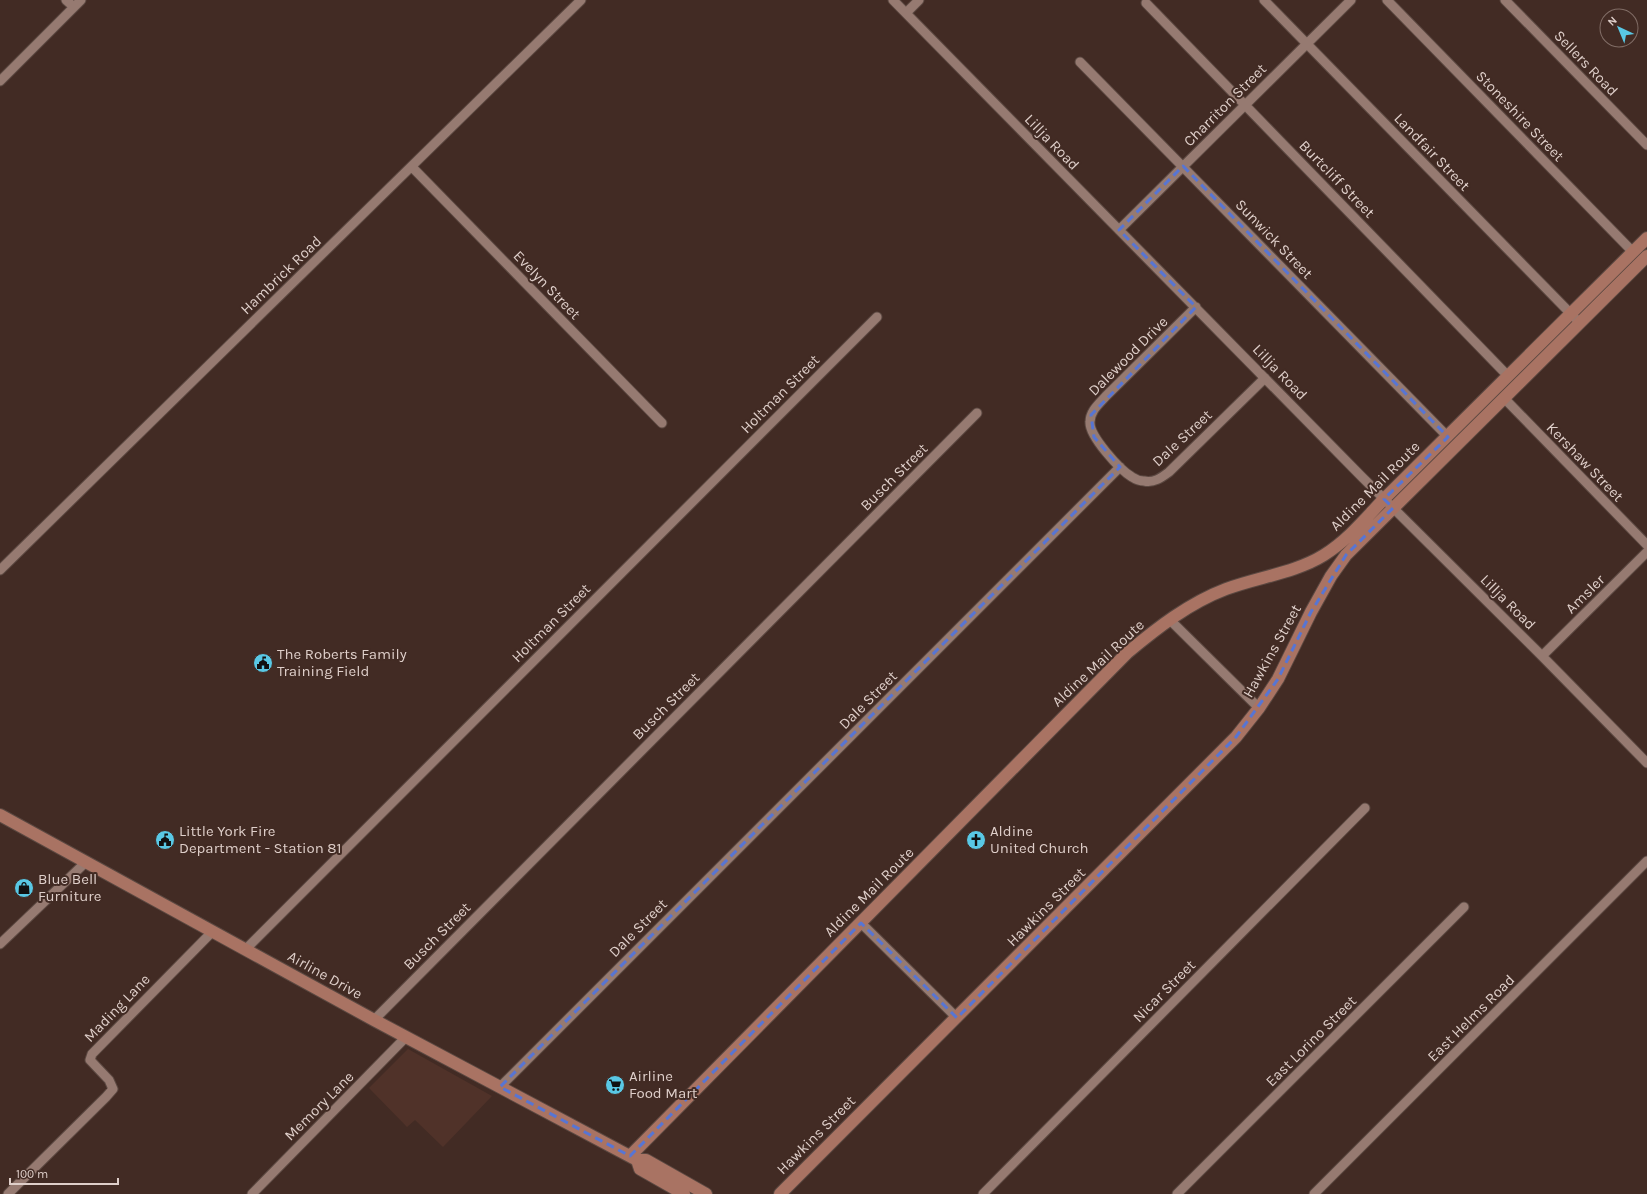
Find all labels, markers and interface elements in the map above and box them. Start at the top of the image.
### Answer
north arrow [1599,8,1639,48]
text: N [1605,14,1620,29]
street label: Sellers Road [1550,26,1622,100]
street label: Charriton Street [1180,60,1270,150]
street label: Stoneshire Street [1472,67,1568,165]
street label: Landfair Street [1390,109,1474,195]
street label: Lillja Road [1021,110,1083,174]
street label: Burtcliff Street [1295,136,1379,222]
street label: Sunwick Street [1232,196,1317,283]
street label: Hambrick Road [237,232,325,318]
street label: Evelyn Street [510,247,585,323]
street label: Dalewood Drive [1085,313,1171,399]
street label: Lillja Road [1249,340,1311,404]
street label: Holtman Street [737,351,823,437]
street label: Dale Street [1149,406,1216,470]
street label: Kershaw Street [1543,419,1628,506]
street label: Aldine Mail Route [1326,437,1424,535]
street label: Busch Street [857,439,932,514]
street label: Amsler [1562,570,1609,617]
street label: Lillja Road [1477,571,1539,633]
street label: Holtman Street [508,580,594,666]
street label: Hawkins Street [1239,601,1305,701]
street label: Aldine Mail Route [1048,616,1148,710]
place label: The Roberts Family Training Field [277,645,407,680]
public building icon: The Roberts Family Training Field [252,652,274,674]
street label: Dale Street [835,667,901,733]
street label: Busch Street [629,668,704,743]
place label: Little York Fire Department - Station 81 [179,822,342,857]
place label: Aldine United Church [990,822,1089,857]
public building icon: Little York Fire Department - Station 81 [154,829,176,851]
church icon: Aldine United Church [965,829,987,851]
street label: Aldine Mail Route [820,843,918,941]
street label: Hawkins Street [1003,864,1089,950]
place label: Blue Bell Furniture [38,870,101,905]
shop icon: Blue Bell Furniture [13,877,35,899]
street label: Dale Street [605,895,671,961]
street label: Busch Street [400,898,475,973]
street label: Airline Drive [285,947,365,1003]
street label: Nicar Street [1129,956,1199,1026]
street label: Mading Lane [80,970,154,1046]
street label: East Helms Road [1424,971,1518,1065]
street label: East Lorino Street [1262,992,1360,1090]
place label: Airline Food Mart [629,1067,698,1102]
street label: Memory Lane [281,1068,357,1144]
supermarket icon: Airline Food Mart [604,1074,626,1096]
street label: Hawkins Street [773,1092,859,1178]
scale bar [10,1160,118,1186]
text: 100 m [16,1167,48,1181]

